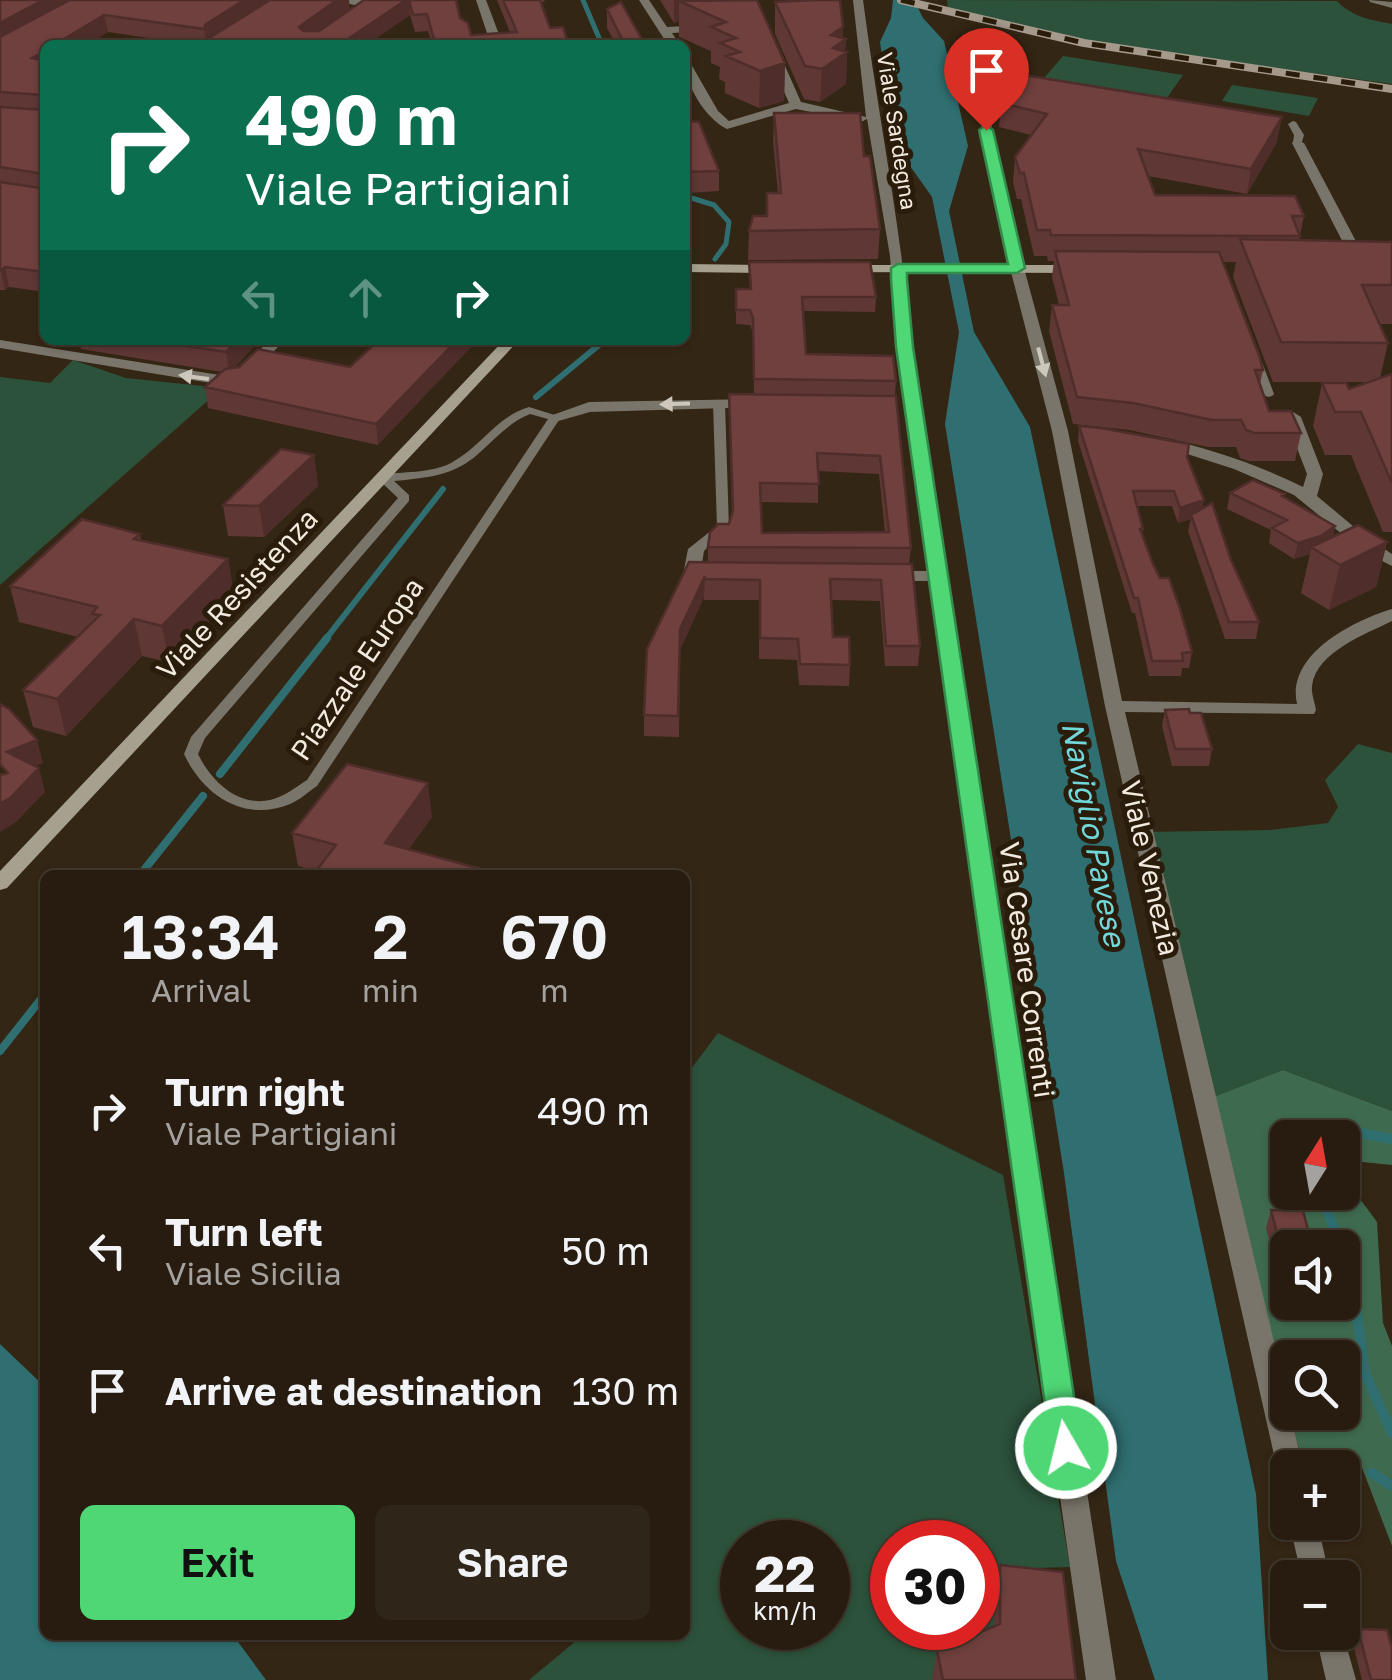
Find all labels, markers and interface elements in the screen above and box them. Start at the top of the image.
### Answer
pin [944,28,1029,131]
icon: arrive [959,43,1014,98]
street label: Viale Sardegna [872,50,923,211]
text: 490 m [245,76,457,160]
icon: right [80,80,210,210]
text: Viale Partigiani [245,161,572,215]
icon: left [233,270,288,325]
icon: ahead [338,270,393,325]
icon: right [443,270,498,325]
one-way arrow [1035,347,1051,378]
one-way arrow [177,368,209,384]
one-way arrow [659,397,691,413]
street label: Viale Resistenza [149,502,324,686]
street label: Piazzale Europa [283,571,430,766]
water label: Naviglio Pavese [1055,718,1134,952]
street label: Viale Venezia [1114,777,1187,959]
street label: Via Cesare Correnti [993,840,1062,1100]
text: 13:34 [122,900,281,972]
text: 2 [372,900,408,972]
text: 670 [500,900,608,972]
text: Arrival [151,971,251,1009]
text: min [362,971,419,1009]
text: m [540,971,568,1009]
text: Turn right [165,1069,345,1114]
icon: right [80,1083,135,1138]
text: 490 m [537,1088,650,1133]
text: Viale Partigiani [165,1114,397,1152]
north arrow [1270,1120,1360,1210]
map controls [1270,1120,1360,1650]
text: Turn left [165,1209,323,1254]
icon: left [80,1223,135,1278]
text: 50 m [561,1228,650,1273]
button: sound [1270,1230,1360,1320]
text: Viale Sicilia [165,1254,342,1292]
button: search [1270,1340,1360,1430]
icon: arrive [80,1363,135,1418]
text: Arrive at destination [165,1368,542,1413]
text: 130 m [572,1368,679,1413]
position arrow [1014,1396,1118,1500]
button: + [1270,1450,1360,1540]
button: Exit [80,1505,355,1620]
button: Share [375,1505,650,1620]
speed limit sign: 30 [870,1520,1000,1650]
text: 22 [754,1543,815,1603]
button: − [1270,1560,1360,1650]
text: km/h [753,1595,817,1626]

